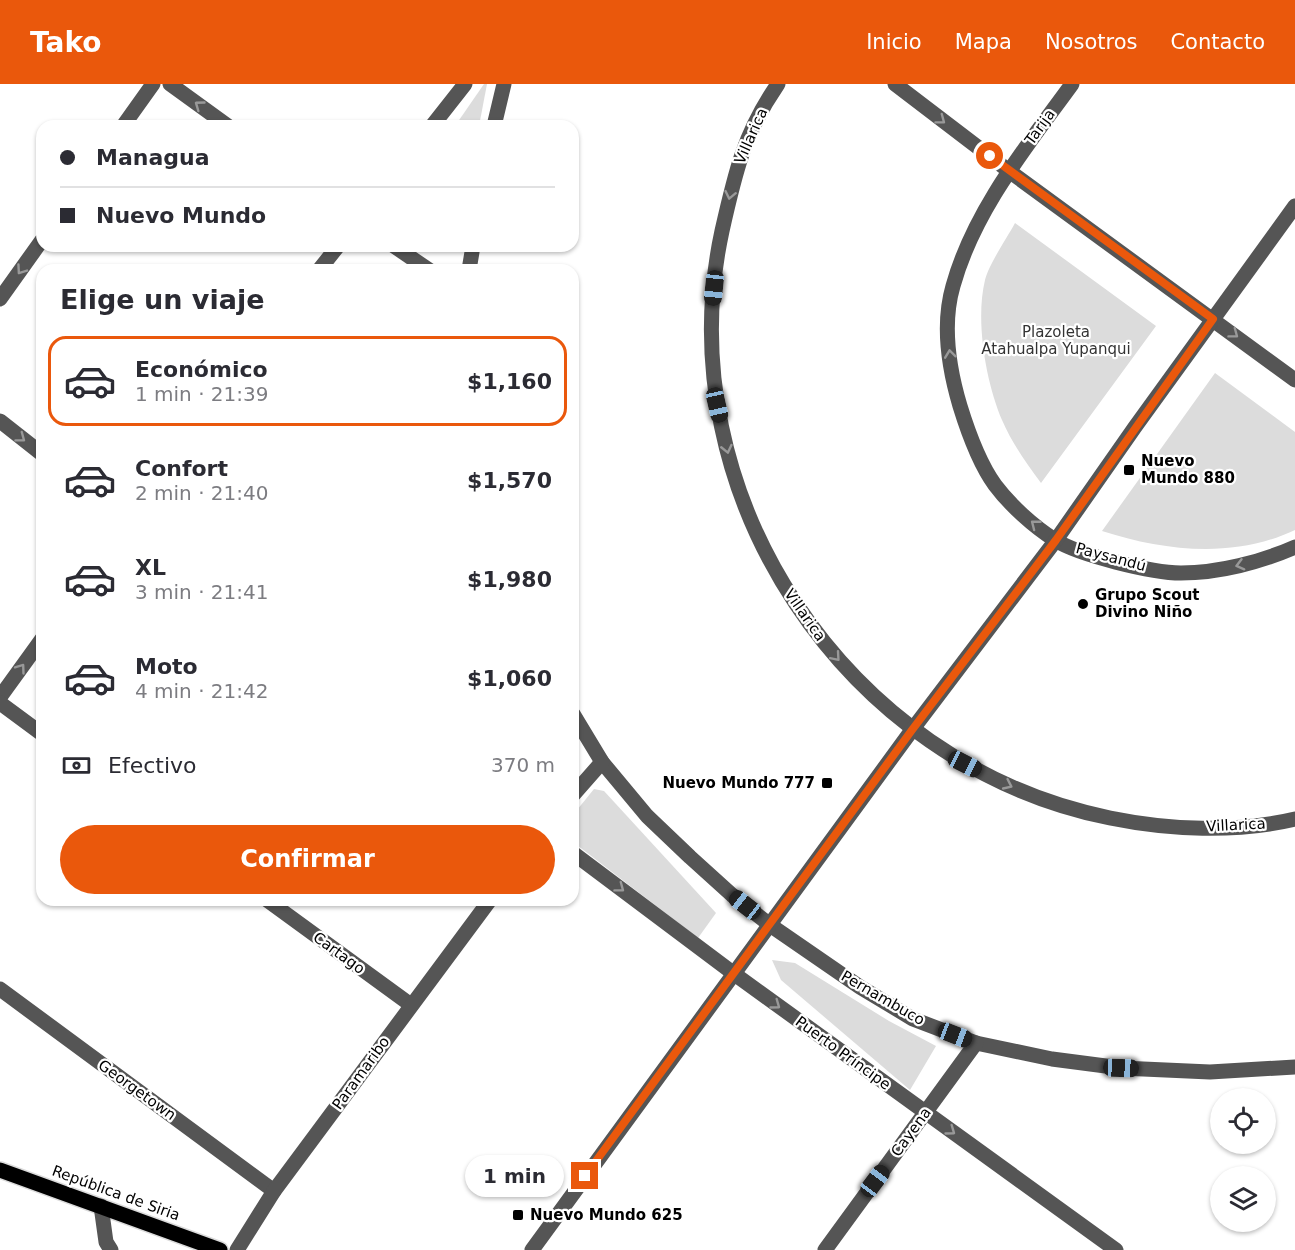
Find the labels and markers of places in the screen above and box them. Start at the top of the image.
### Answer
place label: Nuevo Mundo 880 [1141,452,1235,487]
marker: Nuevo Mundo 880 [1122,463,1136,477]
place label: Grupo Scout Divino Niño [1095,586,1200,621]
marker: Grupo Scout Divino Niño [1076,597,1090,611]
place label: Nuevo Mundo 777 [662,774,815,792]
marker: Nuevo Mundo 777 [820,776,834,790]
place label: Nuevo Mundo 625 [530,1206,683,1224]
marker: Nuevo Mundo 625 [511,1208,525,1222]

